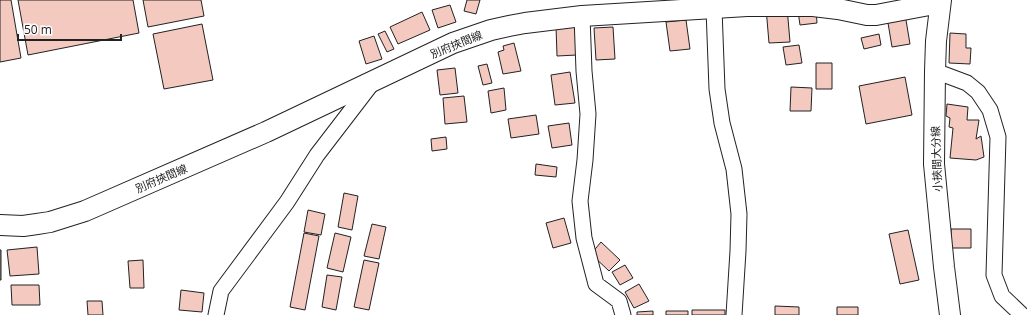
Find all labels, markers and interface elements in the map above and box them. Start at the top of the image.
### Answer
scale bar [18,16,121,42]
text: 50 m [24,21,52,38]
street label: 別府挾間線 [428,27,484,61]
street label: 小挾間大分線 [927,126,945,192]
street label: 別府挾間線 [133,160,189,196]

